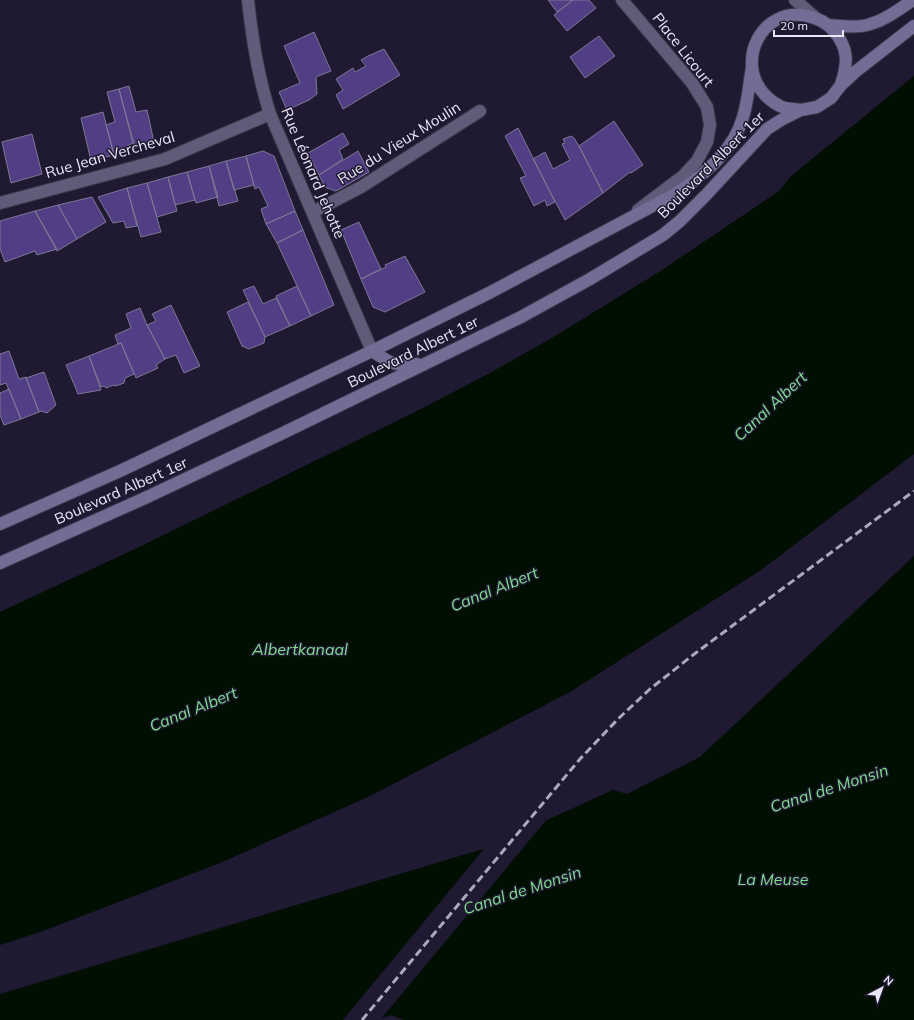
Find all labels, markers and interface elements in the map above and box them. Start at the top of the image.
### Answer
street label: Place Licourt [649,9,718,91]
scale bar [774,12,843,38]
text: 20 m [780,18,808,33]
street label: Rue du Vieux Moulin [334,97,464,188]
street label: Rue Léonard Jehotte [277,104,350,241]
street label: Boulevard Albert 1er [653,107,768,222]
street label: Rue Jean Vercheval [43,127,177,182]
street label: Boulevard Albert 1er [344,311,482,392]
water label: Canal Albert [729,367,811,445]
street label: Boulevard Albert 1er [51,452,191,528]
water label: Canal Albert [447,562,541,616]
water label: Albertkanaal [251,639,348,659]
water label: Canal Albert [146,682,240,736]
water label: Canal de Monsin [767,759,891,817]
water label: Canal de Monsin [460,861,584,919]
water label: La Meuse [738,869,809,889]
north arrow [862,968,902,1008]
text: N [881,972,896,988]

